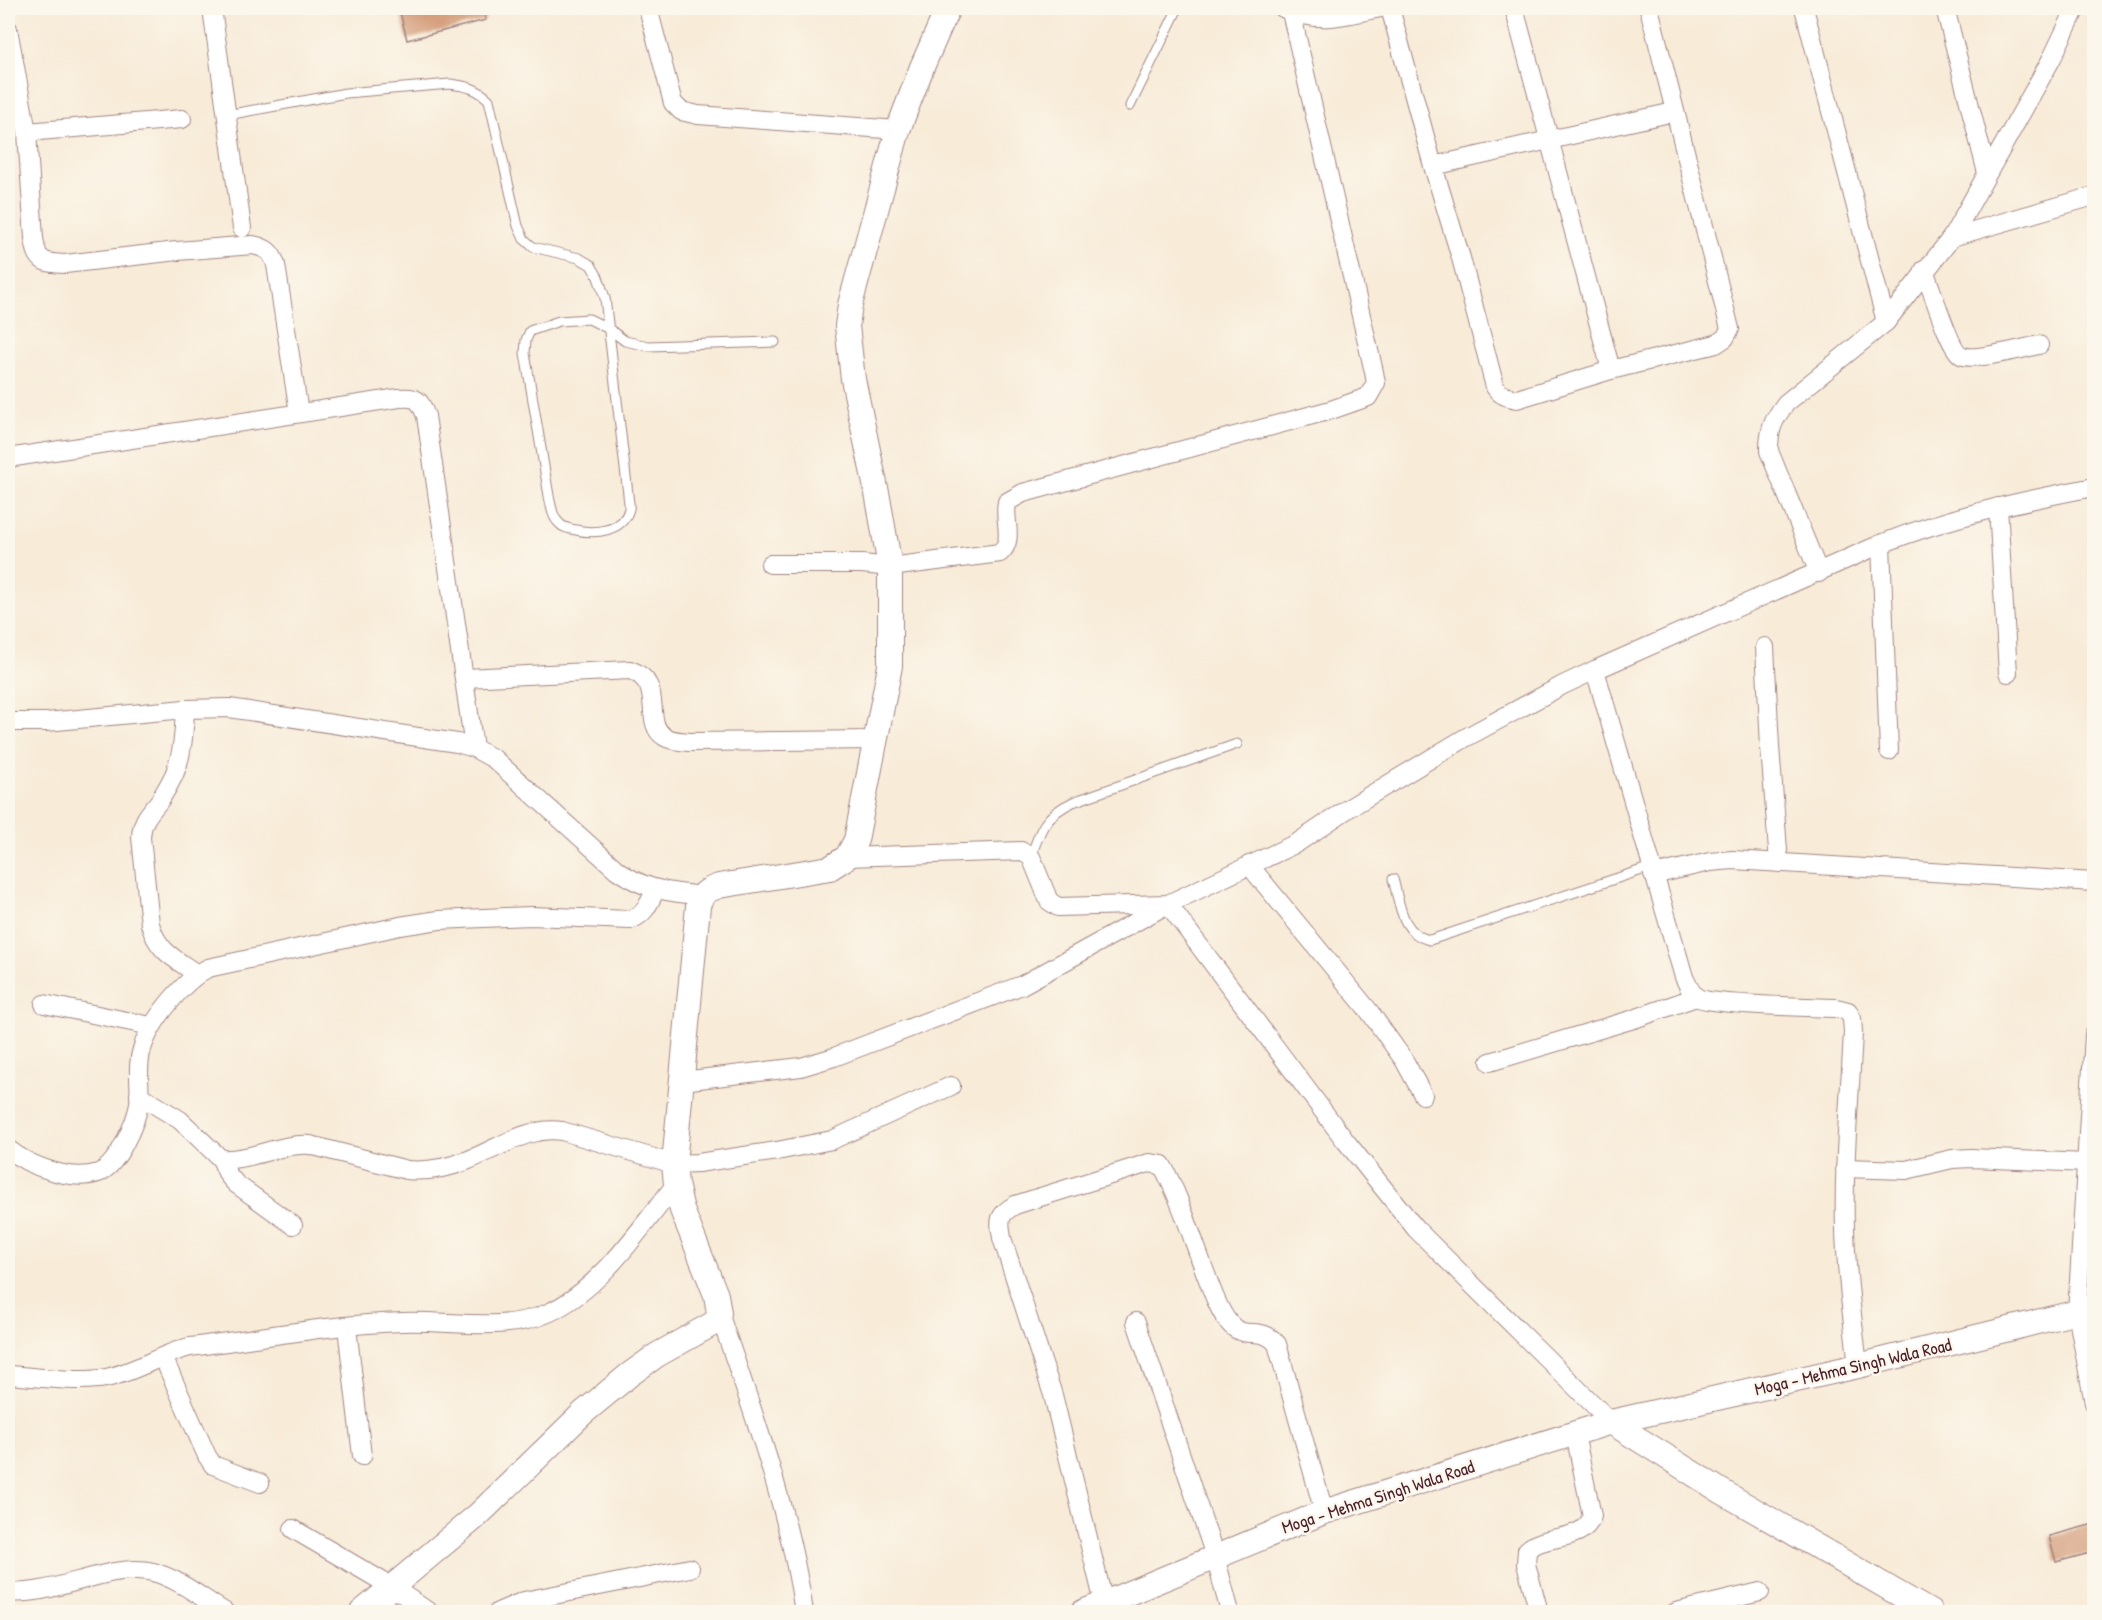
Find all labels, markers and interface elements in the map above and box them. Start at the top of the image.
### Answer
street label: Moga - Mehma Singh Wala Road [1752,1332,1954,1401]
street label: Moga - Mehma Singh Wala Road [1278,1454,1477,1540]

